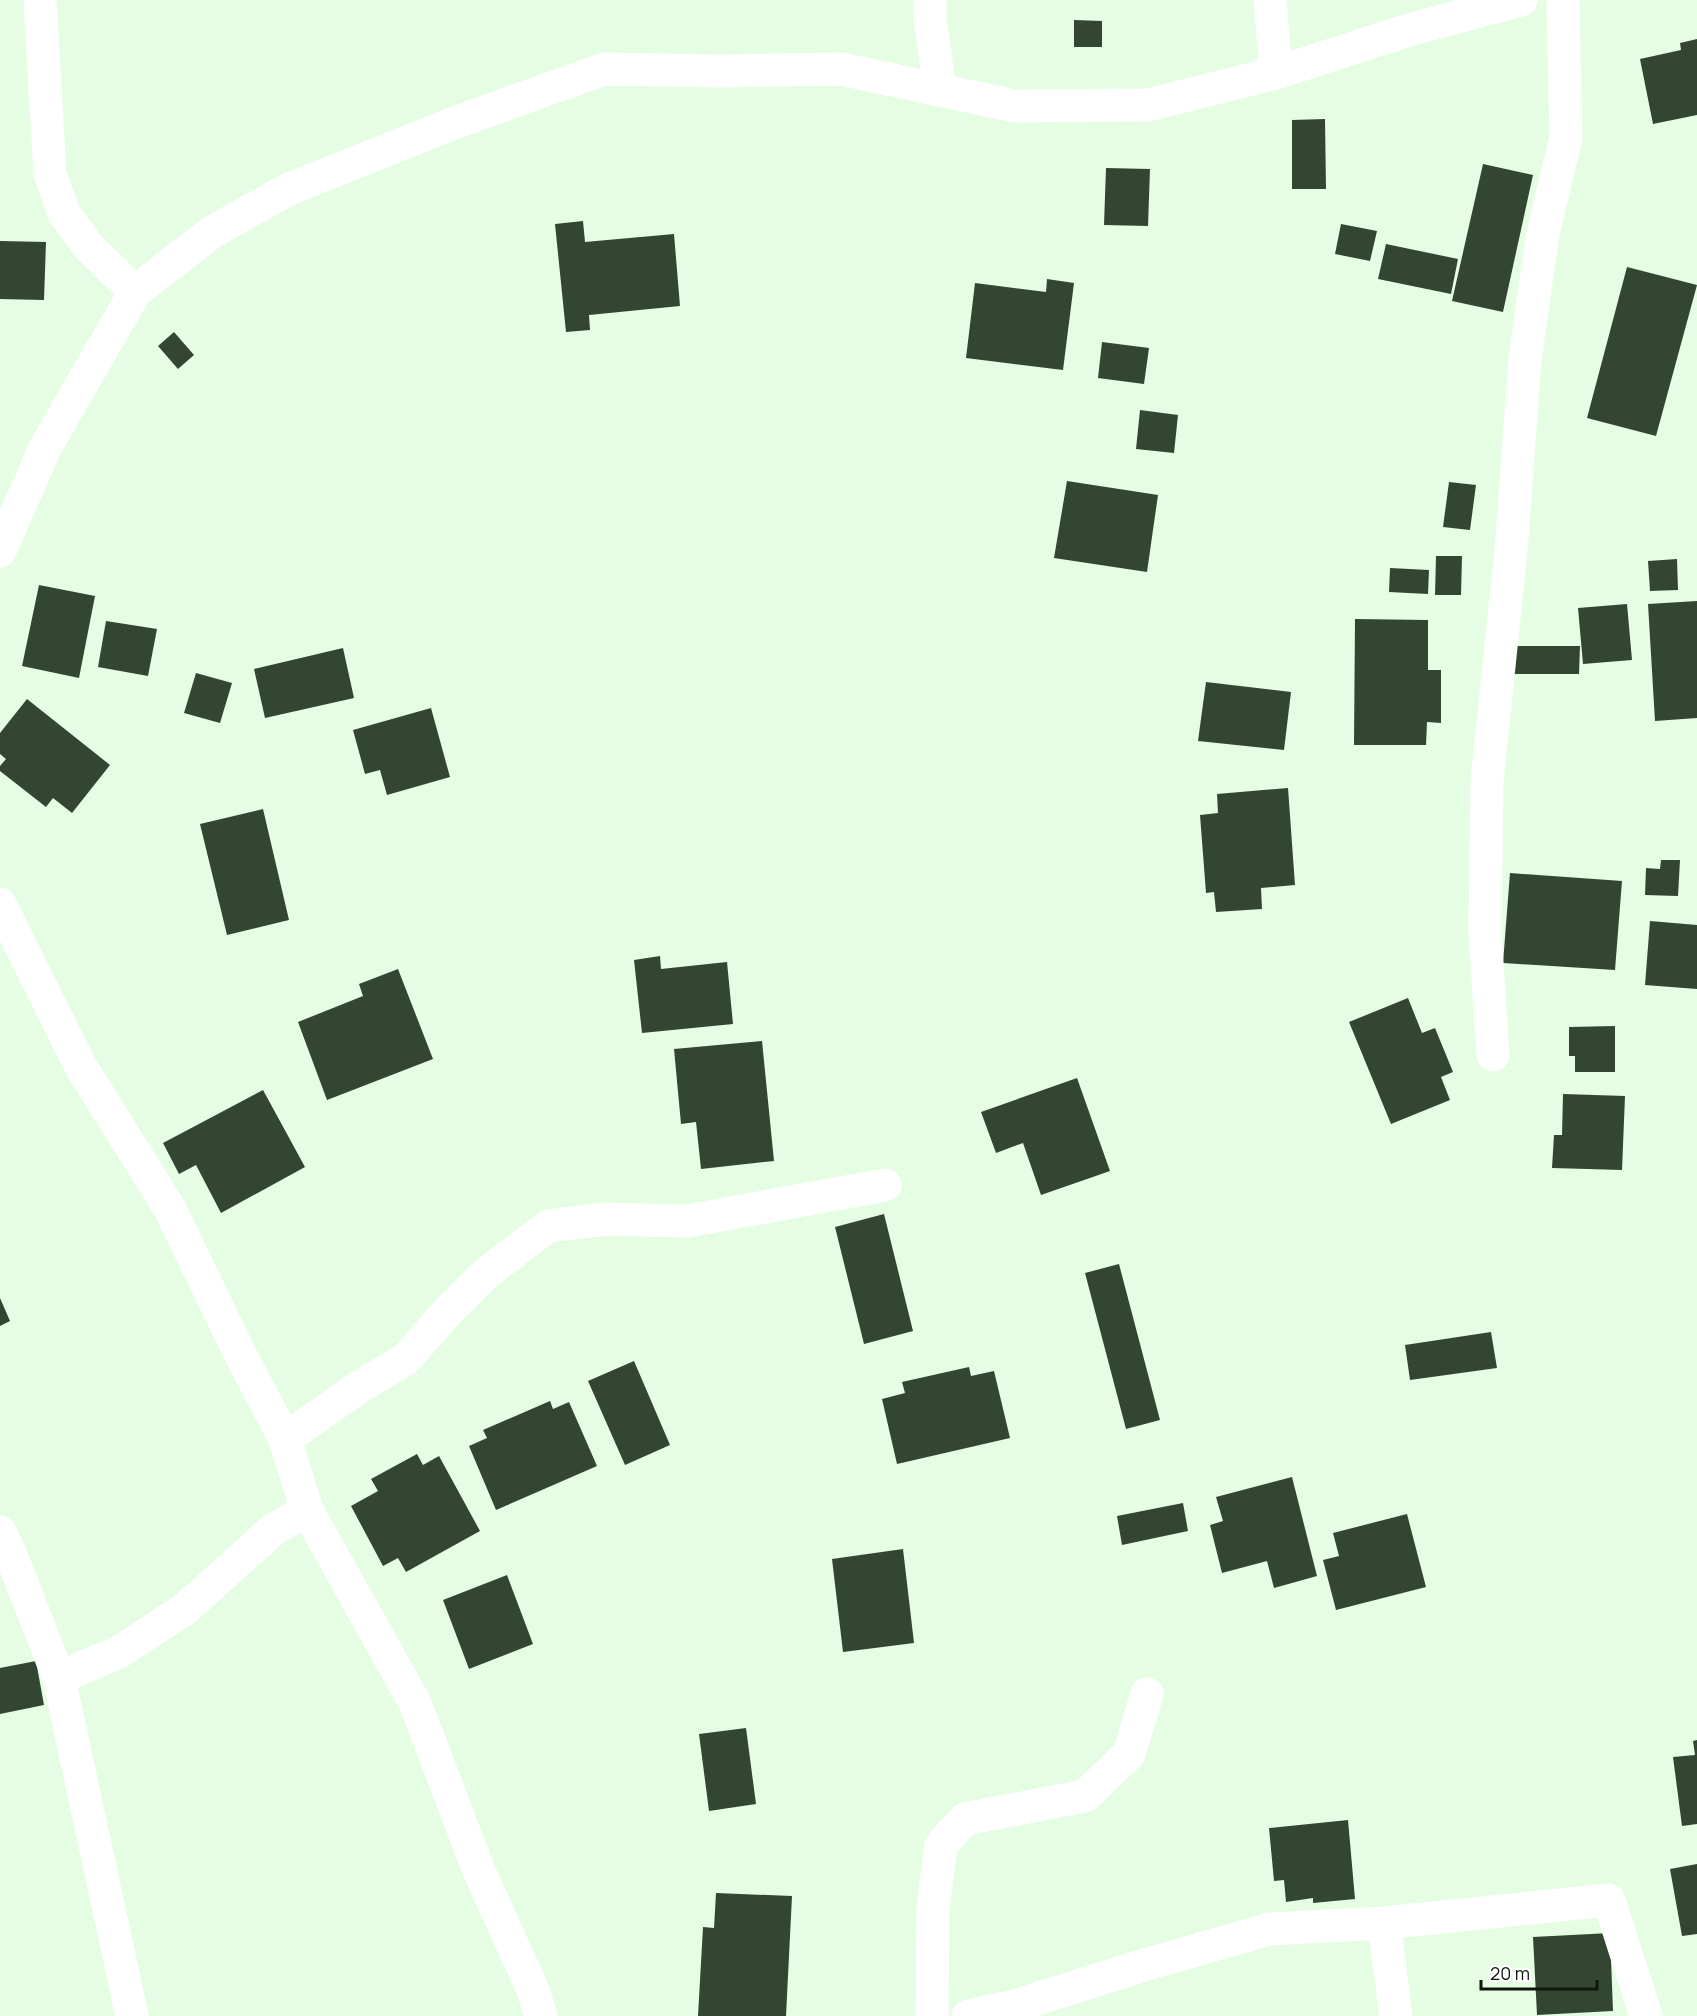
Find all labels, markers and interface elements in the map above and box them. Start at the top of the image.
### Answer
scale bar [1481,1953,1596,1991]
text: 20 m [1490,1961,1530,1985]

